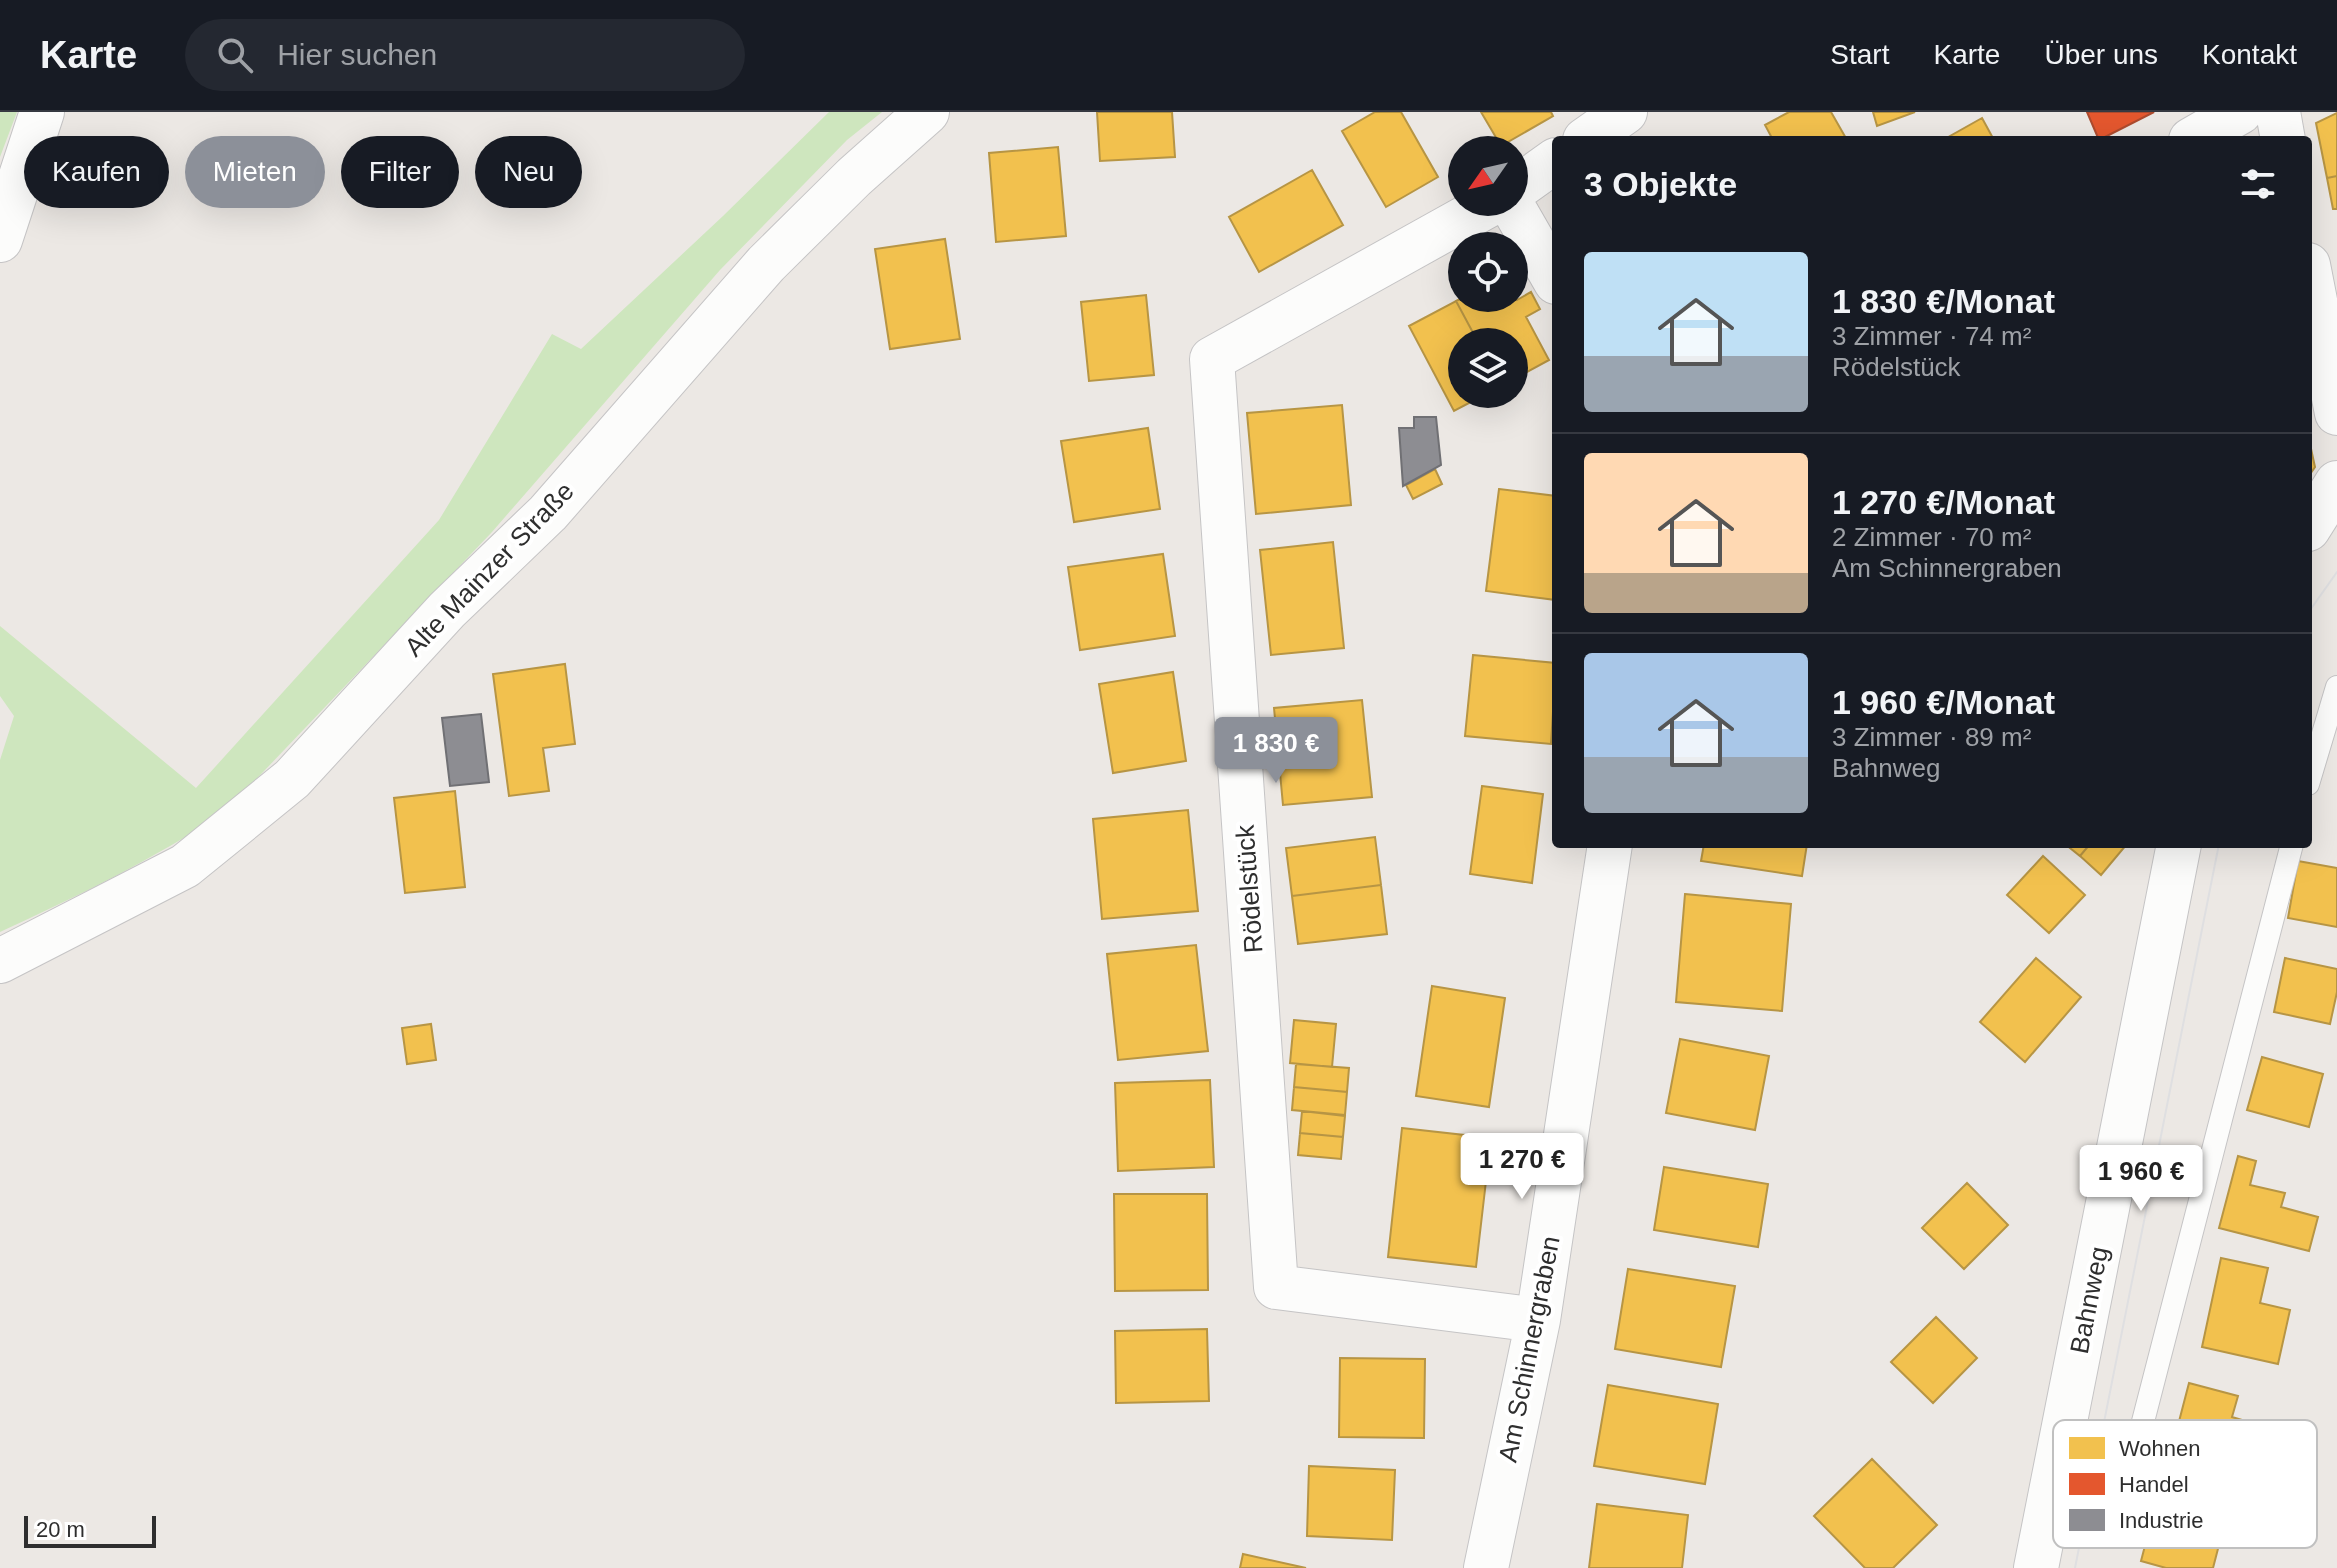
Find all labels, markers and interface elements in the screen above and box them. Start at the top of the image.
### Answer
search box [185,19,745,91]
icon: search [213,33,257,77]
text: Karte [40,34,137,76]
text: Hier suchen [277,38,437,71]
text: Start [1830,39,1889,70]
text: Karte [1933,39,2000,70]
text: Über uns [2044,39,2158,70]
text: Kontakt [2202,39,2297,70]
chip: Kaufen [24,136,169,208]
chip: Mieten [185,136,325,208]
chip: Filter [341,136,459,208]
chip: Neu [475,136,582,208]
north arrow [1448,136,1528,216]
map controls [1448,136,1528,408]
icon: filters [2236,162,2280,206]
text: 3 Objekte [1584,165,1737,203]
button: locate [1448,232,1528,312]
text: 1 830 €/Monat [1832,282,2055,320]
icon: home [1648,284,1744,380]
text: 3 Zimmer · 74 m² [1832,321,2031,351]
button: layers [1448,328,1528,408]
text: Rödelstück [1832,352,1961,382]
street label: Alte Mainzer Straße [398,476,580,662]
text: 1 270 €/Monat [1832,483,2055,521]
icon: home [1648,485,1744,581]
text: 2 Zimmer · 70 m² [1832,522,2031,552]
text: Am Schinnergraben [1832,553,2062,583]
text: 1 960 €/Monat [1832,683,2055,721]
icon: home [1648,685,1744,781]
pin: 1 830 € [1202,717,1350,785]
text: 3 Zimmer · 89 m² [1832,722,2031,752]
text: 1 830 € [1233,728,1319,758]
text: Bahnweg [1832,753,1940,783]
street label: Rödelstück [1229,823,1268,954]
pin: 1 270 € [1448,1133,1596,1201]
text: 1 270 € [1479,1144,1565,1174]
pin: 1 960 € [2067,1145,2215,1213]
text: 1 960 € [2098,1156,2184,1186]
street label: Am Schinnergraben [1492,1233,1566,1465]
street label: Bahnweg [2064,1244,2114,1356]
legend [2053,1420,2317,1548]
text: Wohnen [2119,1436,2201,1461]
text: Handel [2119,1472,2189,1497]
text: Industrie [2119,1508,2203,1533]
scale bar [24,1512,156,1548]
text: 20 m [36,1517,85,1542]

